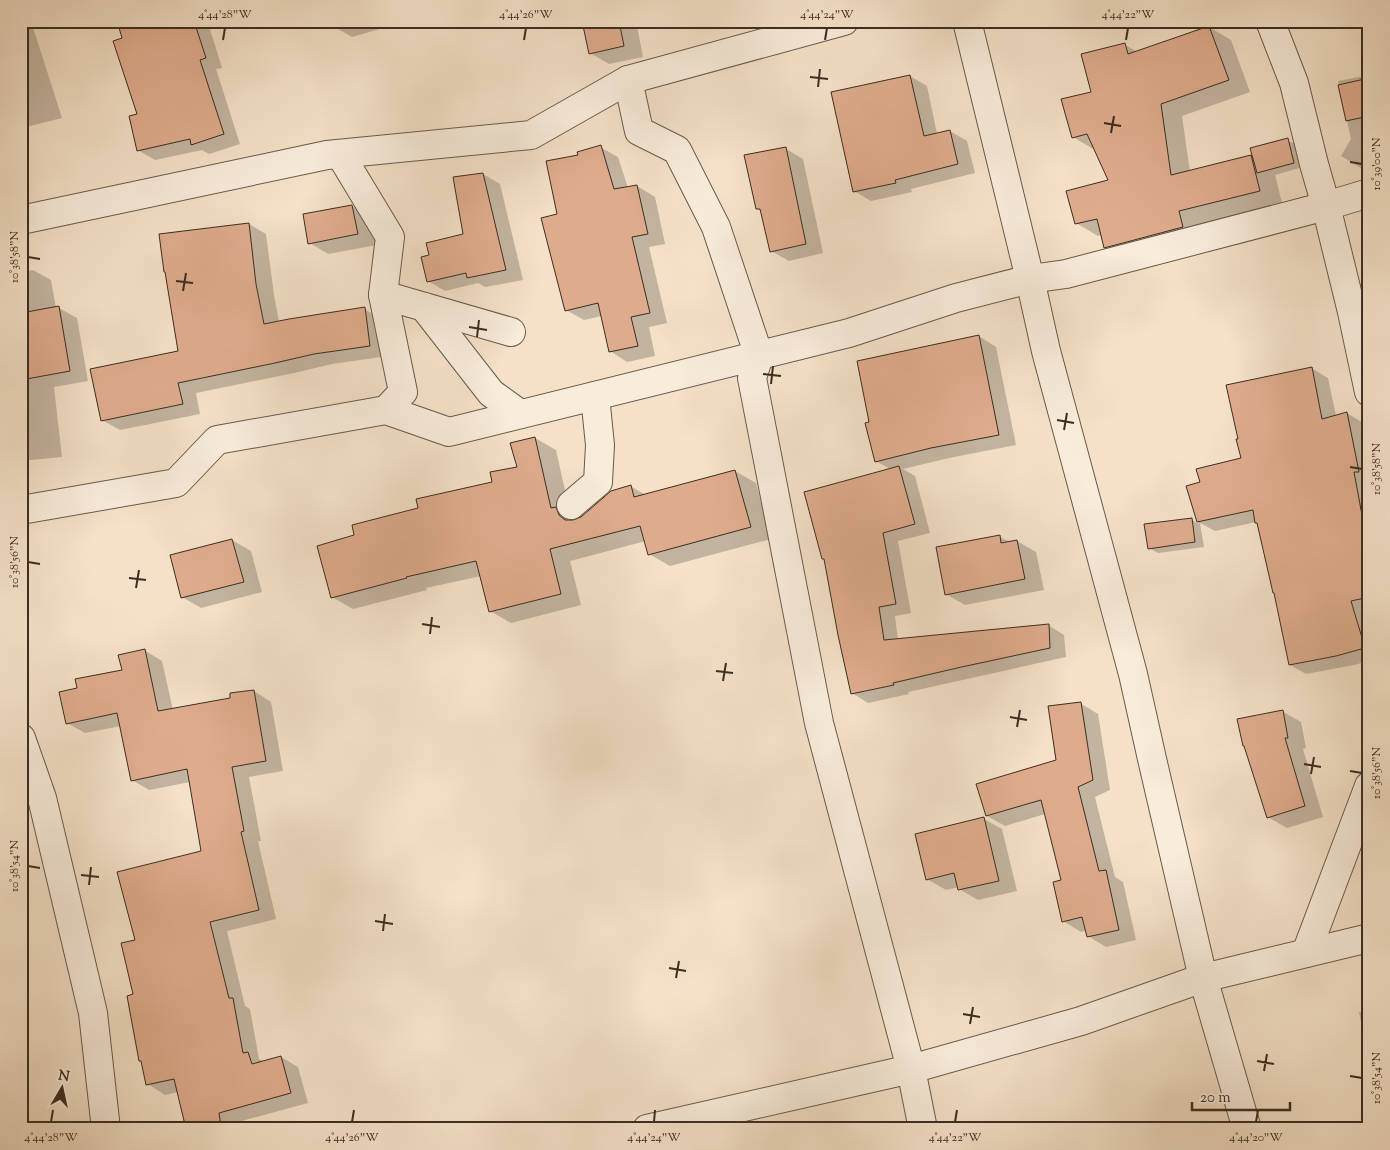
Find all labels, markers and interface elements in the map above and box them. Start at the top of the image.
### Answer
text: 4°44'28"W [198,6,252,24]
text: 4°44'26"W [499,6,553,24]
text: 4°44'24"W [800,6,854,24]
text: 4°44'22"W [1102,6,1155,24]
text: 10°39'00"N [1368,137,1386,190]
text: 10°38'58"N [6,231,24,283]
text: 10°38'58"N [1368,443,1386,495]
text: 10°38'56"N [6,536,24,588]
text: 10°38'56"N [1368,747,1386,799]
text: 10°38'54"N [6,840,24,892]
text: 10°38'54"N [1368,1052,1386,1104]
north arrow [38,1062,88,1112]
text: N [57,1066,71,1088]
scale bar [1192,1080,1290,1112]
text: 20 m [1200,1088,1231,1109]
text: 4°44'28"W [24,1129,78,1147]
text: 4°44'26"W [325,1129,379,1147]
text: 4°44'24"W [627,1129,681,1147]
text: 4°44'22"W [929,1129,982,1147]
text: 4°44'20"W [1229,1129,1283,1147]

